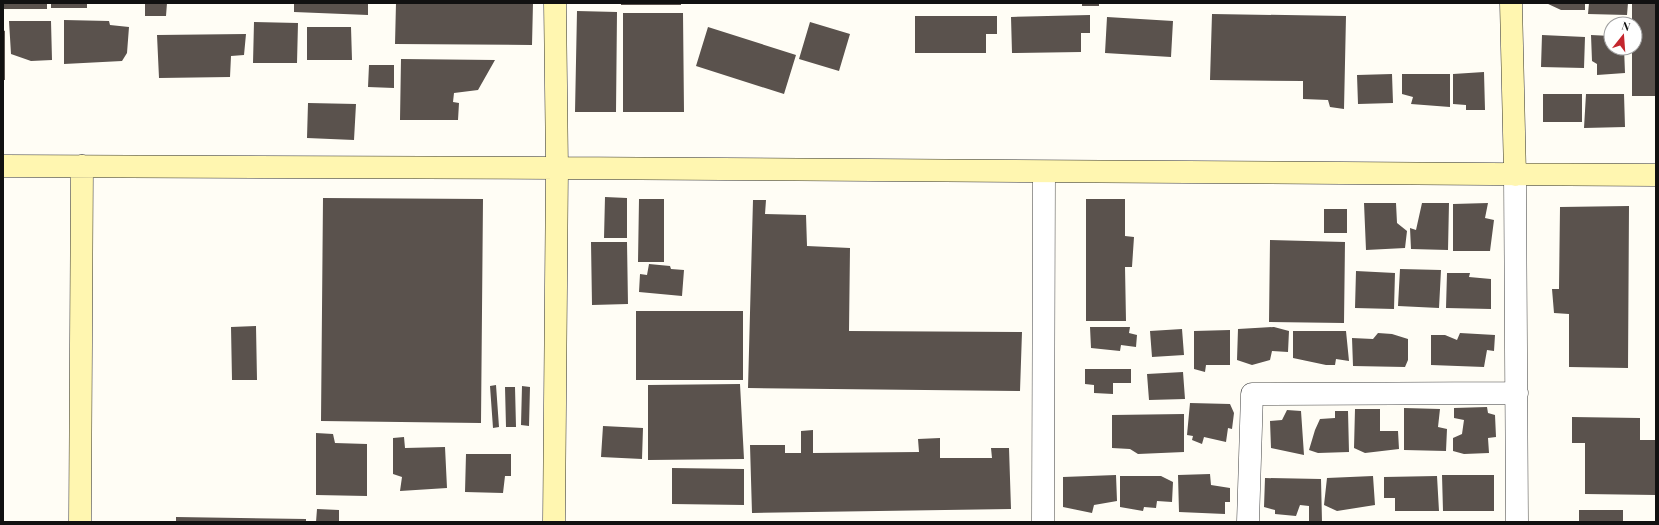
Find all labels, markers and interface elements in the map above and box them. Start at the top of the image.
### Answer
north arrow [1603,16,1643,56]
text: N [1620,18,1632,34]

